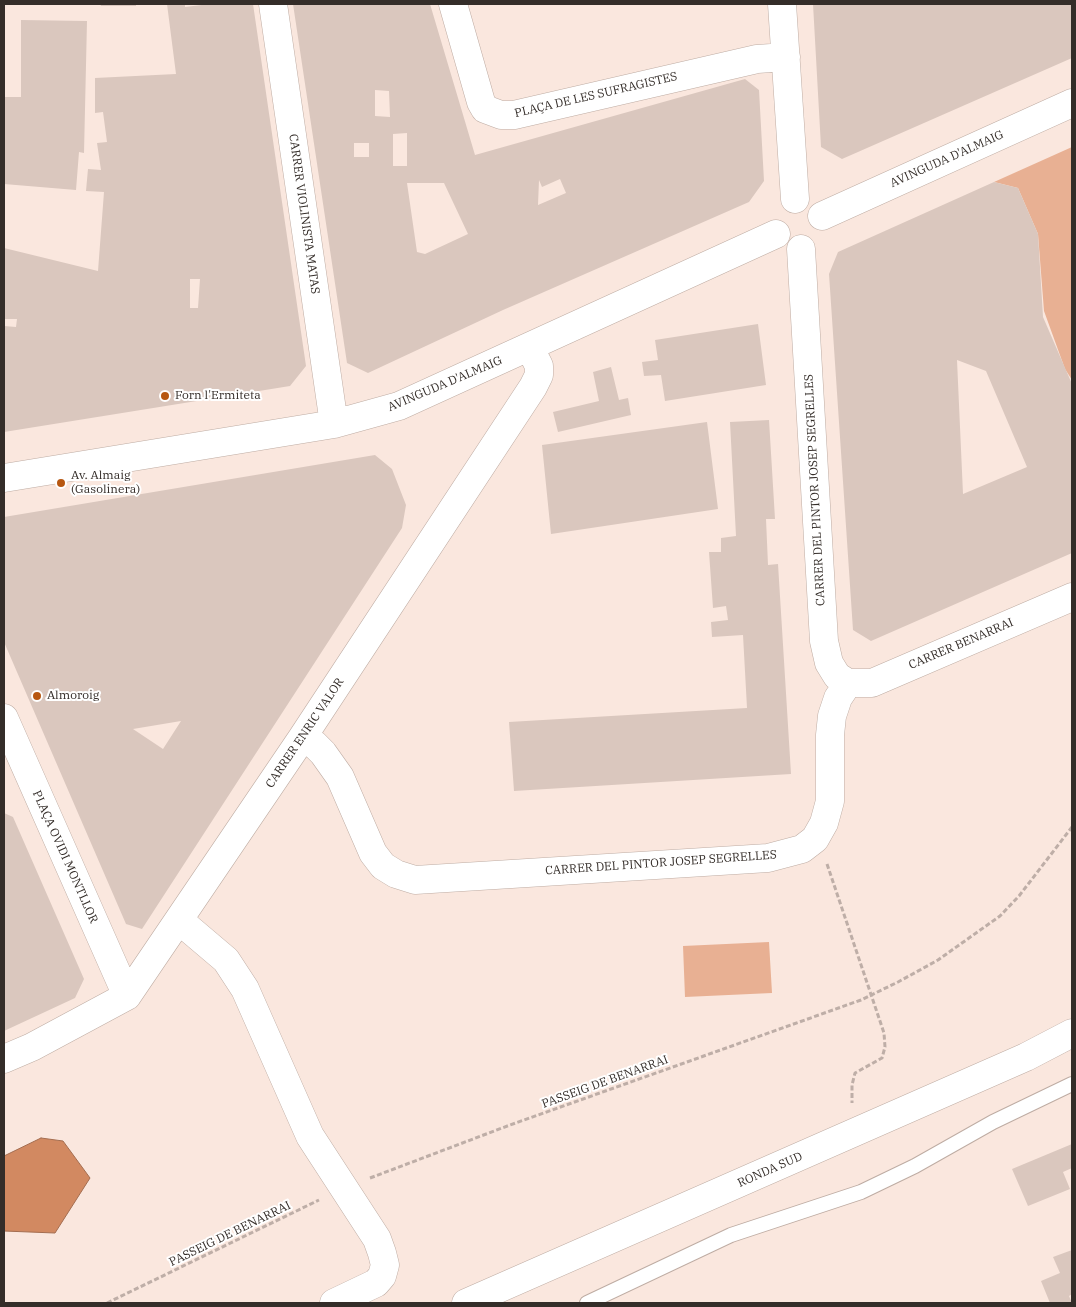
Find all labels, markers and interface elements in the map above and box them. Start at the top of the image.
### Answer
street label: PLAÇA DE LES SUFRAGISTES [513,69,679,121]
street label: AVINGUDA D'ALMAIG [888,127,1006,191]
street label: CARRER VIOLINISTA MATAS [286,133,322,295]
street label: AVINGUDA D'ALMAIG [386,353,504,415]
street label: CARRER DEL PINTOR JOSEP SEGRELLES [802,374,828,606]
place label: Forn l'Ermiteta [175,389,261,403]
marker: Forn l'Ermiteta [159,390,171,402]
place label: Av. Almaig (Gasolinera) [71,469,140,497]
marker: Av. Almaig (Gasolinera) [55,477,67,489]
street label: CARRER BENARRAI [906,615,1016,673]
street label: CARRER ENRIC VALOR [263,675,347,791]
place label: Almoroig [47,689,99,703]
marker: Almoroig [31,690,43,702]
street label: PLAÇA OVIDI MONTLLOR [29,788,101,926]
street label: CARRER DEL PINTOR JOSEP SEGRELLES [545,848,777,878]
street label: PASSEIG DE BENARRAI [540,1052,670,1112]
street label: RONDA SUD [735,1149,805,1191]
street label: PASSEIG DE BENARRAI [167,1198,293,1270]

